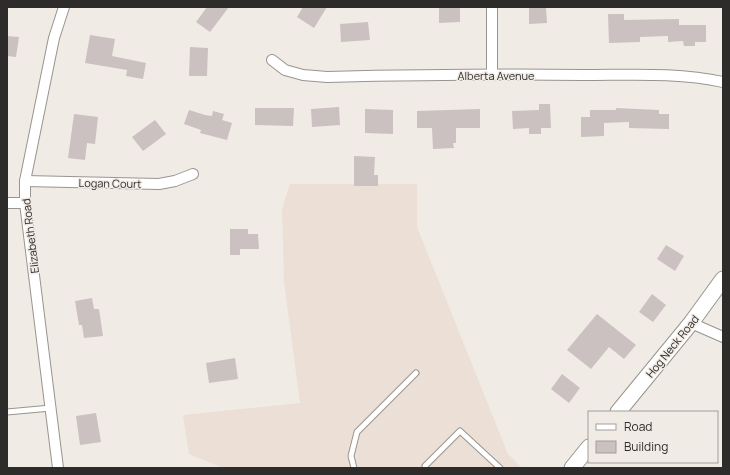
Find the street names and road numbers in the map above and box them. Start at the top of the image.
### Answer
street label: Alberta Avenue [458,68,535,83]
street label: Logan Court [78,175,142,191]
street label: Elizabeth Road [18,198,42,274]
street label: Hog Neck Road [642,312,702,380]

